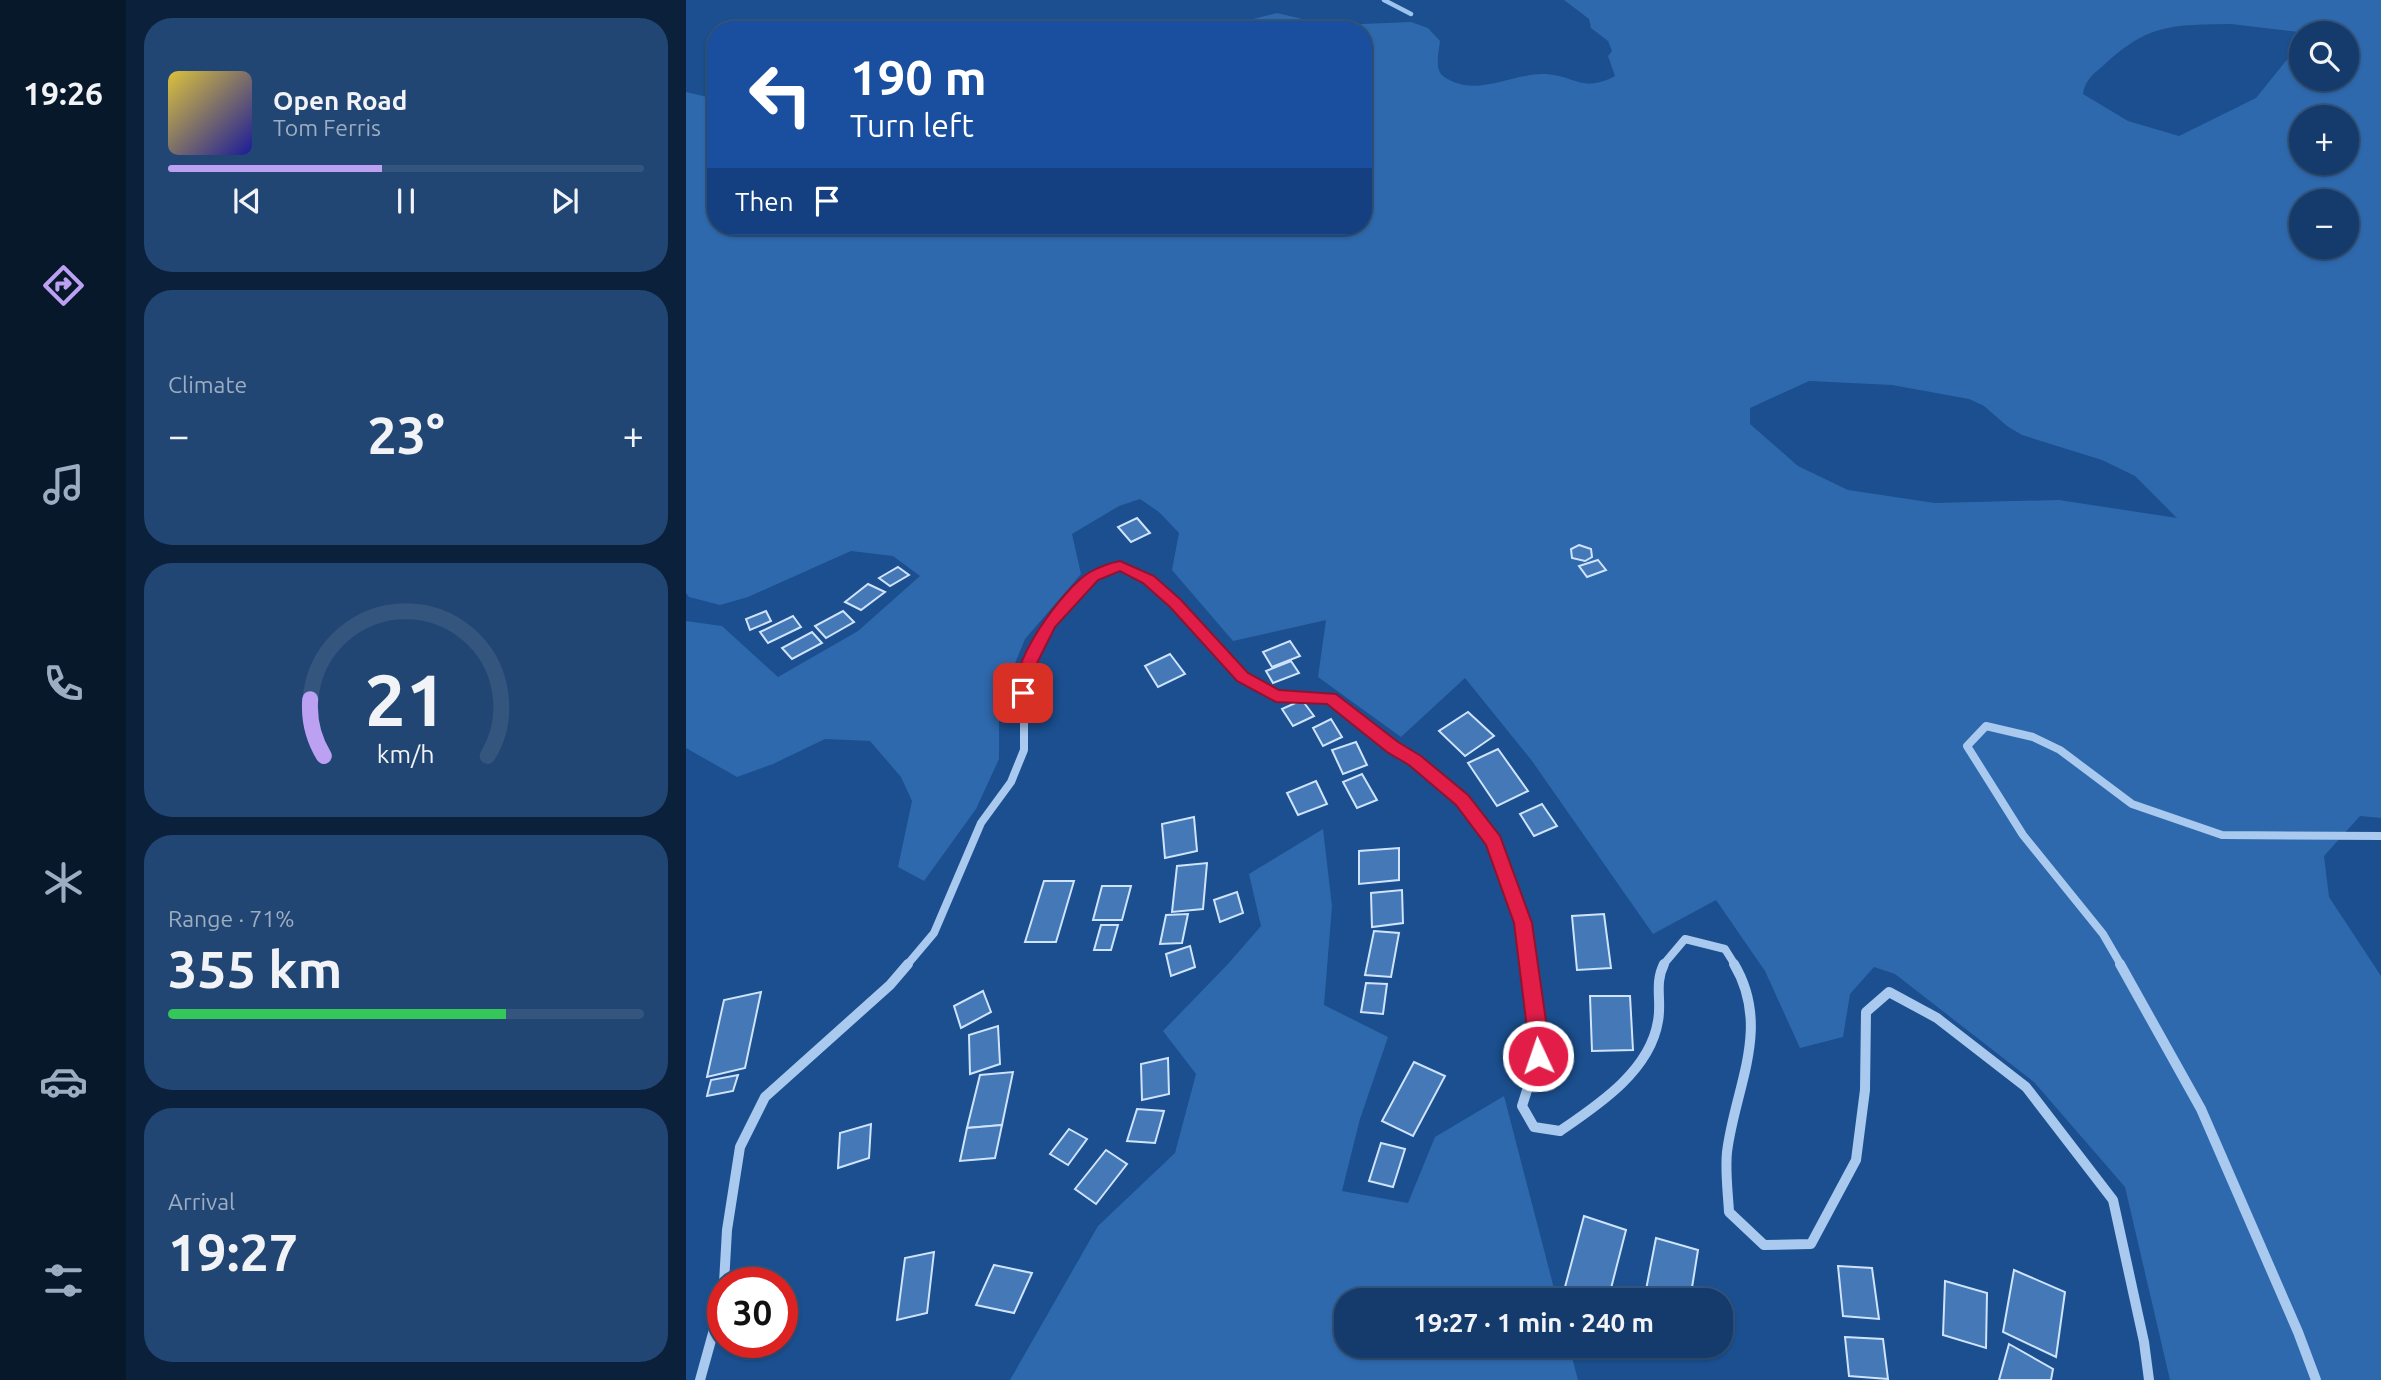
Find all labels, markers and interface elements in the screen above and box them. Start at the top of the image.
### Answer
map controls [2289,21,2359,259]
button: search [2289,21,2359,91]
icon: left [735,49,826,140]
text: 190 m [850,49,987,104]
text: 19:26 [23,75,103,111]
text: Open Road [273,86,407,115]
button: + [2289,105,2359,175]
text: Turn left [850,107,974,143]
text: Tom Ferris [273,115,381,140]
icon: previous [228,182,266,220]
icon: pause [387,182,425,220]
icon: next [546,182,584,220]
icon: arrive [808,182,846,220]
text: Then [735,187,794,216]
button: − [2289,189,2359,259]
icon: directions [39,261,88,310]
text: Climate [168,372,247,397]
text: 23° [367,406,445,464]
text: − [168,414,189,456]
text: + [623,414,644,456]
icon: music [39,460,88,509]
text: 21 [365,658,447,740]
icon: phone [39,659,88,708]
pin [993,663,1053,723]
icon: arrive [1004,674,1042,712]
text: km/h [377,740,435,768]
icon: climate [39,858,88,907]
text: Range · 71% [168,906,295,931]
text: 355 km [168,940,342,998]
position arrow [1501,1019,1575,1093]
icon: car [39,1057,88,1106]
text: Arrival [168,1189,235,1214]
text: 19:27 [168,1223,298,1281]
icon: filters [39,1256,88,1305]
speed limit sign: 30 [707,1267,798,1358]
text: 19:27 · 1 min · 240 m [1413,1308,1654,1337]

